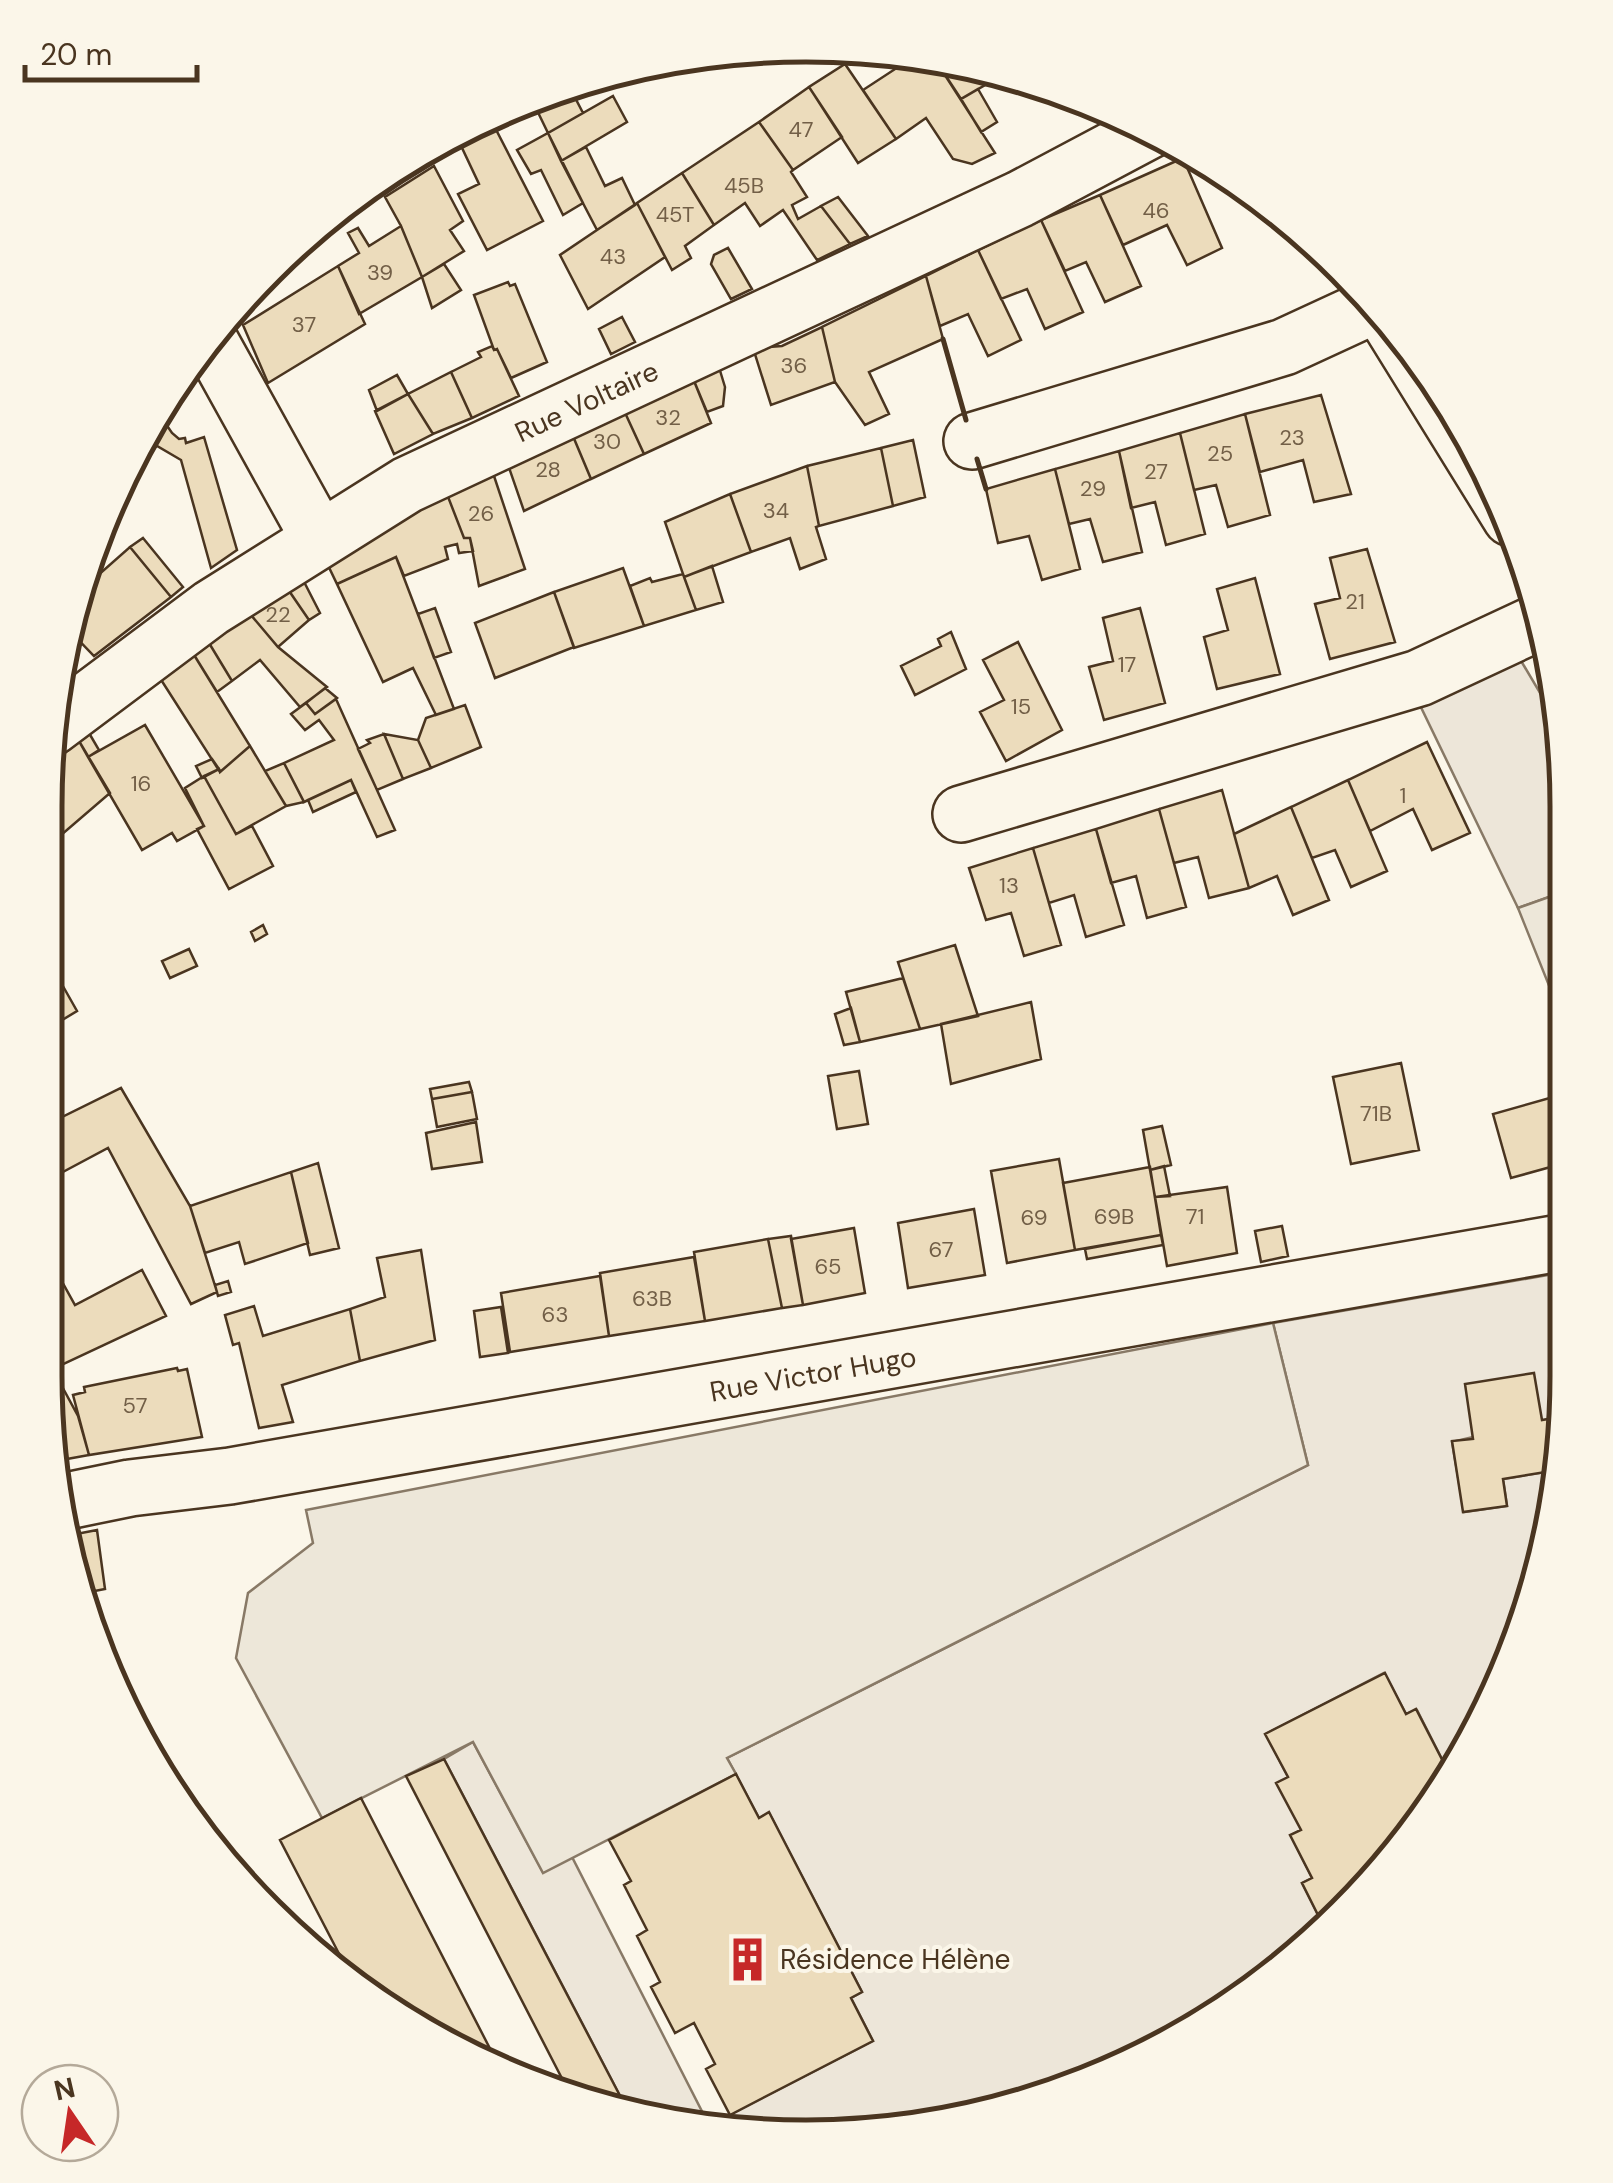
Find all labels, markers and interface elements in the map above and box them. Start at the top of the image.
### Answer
scale bar [25,20,198,82]
text: 20 m [40,35,112,74]
house number: 47 [788,115,814,144]
house number: 45B [724,171,764,200]
house number: 46 [1142,196,1170,225]
house number: 45T [656,200,694,229]
house number: 43 [600,242,626,271]
house number: 39 [367,258,393,287]
house number: 37 [292,310,316,339]
house number: 36 [781,351,807,380]
street label: Rue Voltaire [509,352,664,451]
house number: 32 [655,403,681,432]
house number: 23 [1279,423,1305,452]
house number: 30 [593,427,621,456]
house number: 25 [1207,439,1233,468]
house number: 28 [535,455,561,484]
house number: 27 [1144,457,1168,486]
house number: 29 [1080,474,1106,503]
house number: 34 [763,496,789,525]
house number: 26 [468,499,494,528]
house number: 21 [1345,587,1365,616]
house number: 22 [265,600,291,629]
house number: 17 [1118,650,1136,679]
house number: 15 [1011,692,1031,721]
house number: 16 [131,769,151,798]
house number: 1 [1400,781,1406,810]
house number: 13 [999,871,1019,900]
house number: 71B [1360,1099,1392,1128]
house number: 69B [1094,1202,1134,1231]
house number: 71 [1186,1202,1204,1231]
house number: 69 [1020,1203,1048,1232]
house number: 67 [929,1235,954,1264]
house number: 65 [815,1252,841,1281]
house number: 63B [632,1284,672,1313]
house number: 63 [542,1300,568,1329]
street label: Rue Victor Hugo [707,1338,919,1411]
house number: 57 [123,1391,147,1420]
building icon: Résidence Hélène [723,1935,771,1983]
place label: Résidence Hélène [780,1941,1010,1978]
north arrow [20,2063,120,2163]
text: N [50,2069,79,2109]

